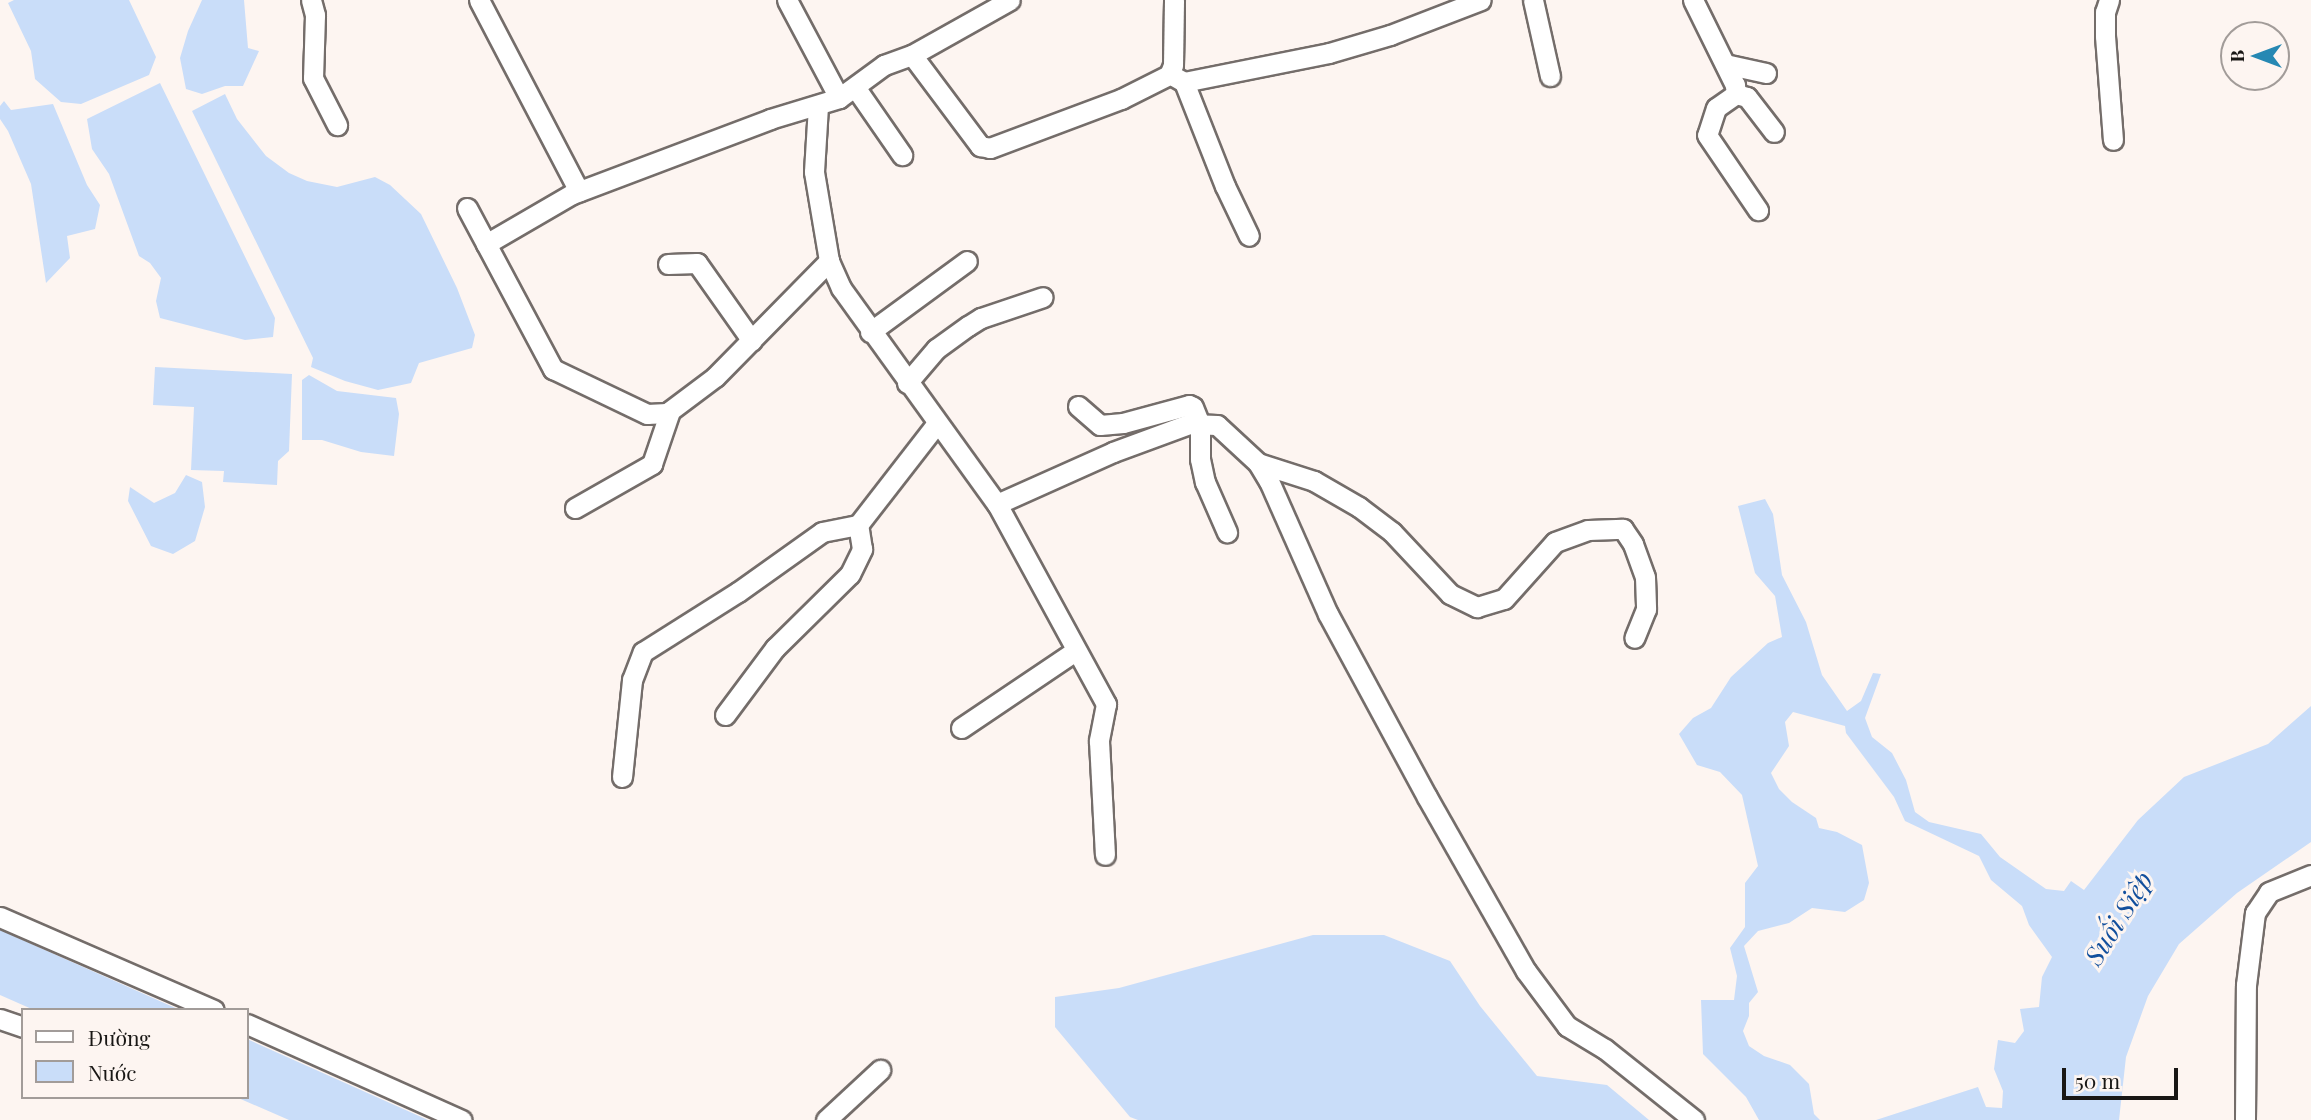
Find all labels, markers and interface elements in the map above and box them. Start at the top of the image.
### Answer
north arrow [2220,21,2290,91]
text: B [2223,50,2249,62]
water label: Suối Siệp [2077,866,2159,970]
legend [21,1008,248,1099]
text: Đường [88,1023,150,1051]
scale bar [2066,1054,2182,1098]
text: Nước [88,1058,136,1086]
text: 50 m [2075,1066,2120,1094]

